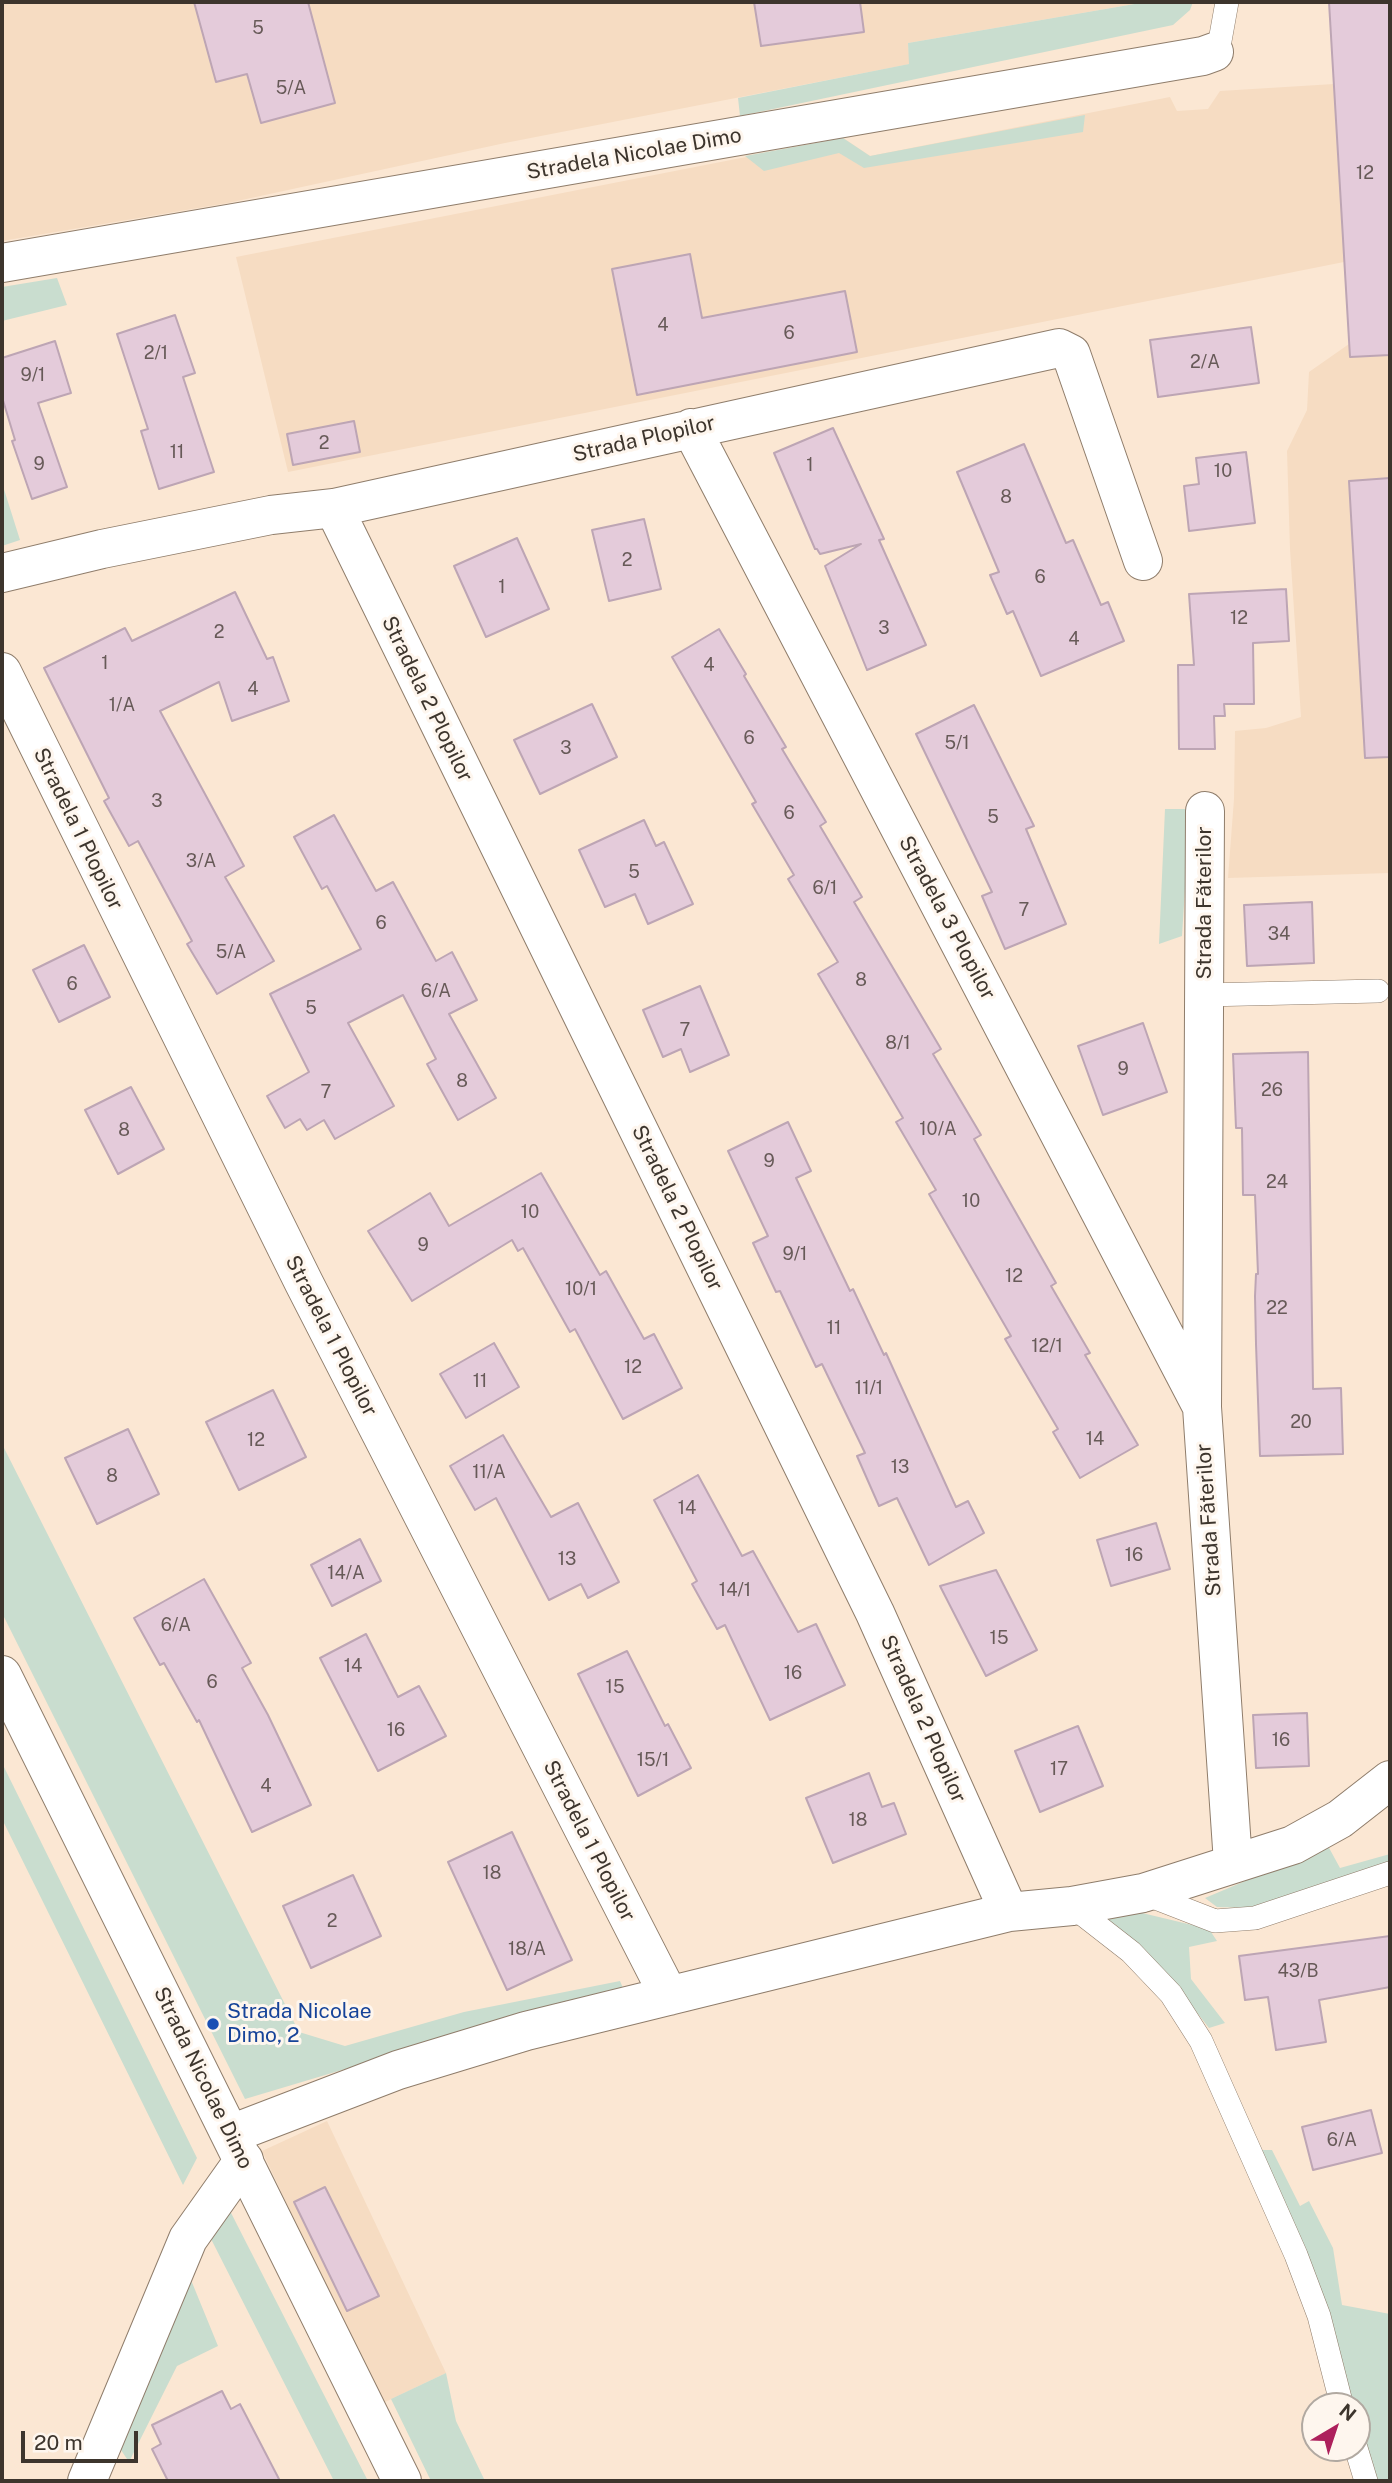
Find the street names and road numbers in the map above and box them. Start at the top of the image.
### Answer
street label: Stradela Nicolae Dimo [525,123,743,185]
street label: Strada Plopilor [570,410,718,468]
street label: Stradela 2 Plopilor [376,612,478,786]
street label: Stradela 1 Plopilor [28,744,128,914]
street label: Strada Făterilor [1192,826,1218,980]
street label: Stradela 3 Plopilor [893,832,1001,1004]
street label: Stradela 2 Plopilor [626,1121,728,1295]
street label: Stradela 1 Plopilor [280,1251,382,1421]
street label: Strada Făterilor [1191,1443,1227,1597]
street label: Stradela 2 Plopilor [875,1631,971,1807]
street label: Stradela 1 Plopilor [538,1756,640,1926]
street label: Strada Nicolae Dimo [148,1983,258,2173]

